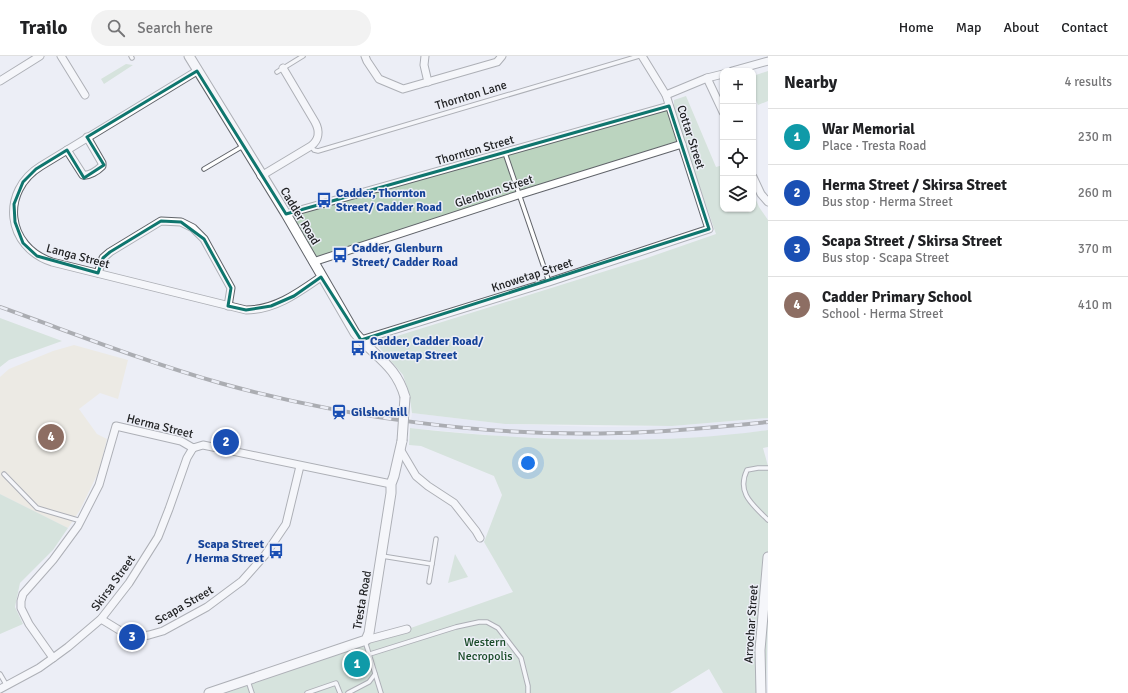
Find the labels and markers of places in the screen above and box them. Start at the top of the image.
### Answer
place label: Cadder, Thornton Street/ Cadder Road [336,186,442,215]
bus stop icon: Cadder, Thornton Street/ Cadder Road [315,191,333,209]
place label: Cadder, Glenburn Street/ Cadder Road [352,241,458,270]
bus stop icon: Cadder, Glenburn Street/ Cadder Road [331,246,349,264]
place label: Cadder, Cadder Road/ Knowetap Street [370,334,484,363]
bus stop icon: Cadder, Cadder Road/ Knowetap Street [349,339,367,357]
station icon: Gilshochill [330,403,348,421]
place label: Gilshochill [351,405,408,420]
pin: 4 [38,422,64,452]
pin: 2 [213,427,239,457]
place label: Scapa Street / Herma Street [186,537,265,566]
bus stop icon: Scapa Street / Herma Street [267,542,285,560]
pin: 3 [119,622,145,652]
pin: 1 [344,649,370,679]

